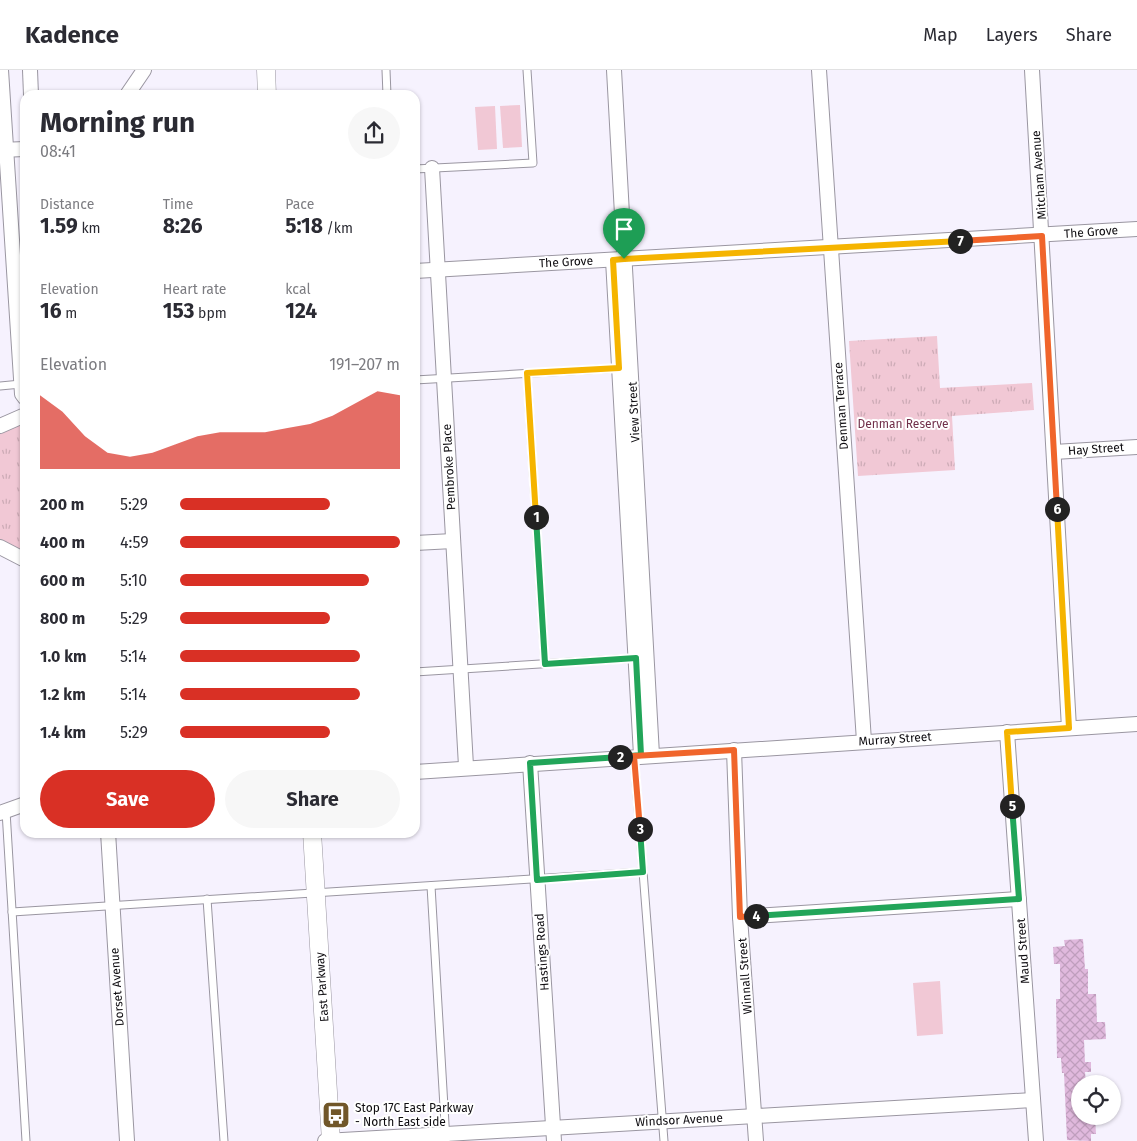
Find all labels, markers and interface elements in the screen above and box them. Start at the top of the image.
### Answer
text: Kadence [25,21,119,49]
text: Map [923,24,958,46]
text: Layers [986,24,1038,46]
text: Share [1066,24,1112,46]
text: Morning run [40,106,195,139]
button: share [348,107,400,159]
street label: Mitcham Avenue [1029,130,1049,220]
text: 08:41 [40,142,76,161]
text: Distance [40,196,94,213]
text: Time [163,196,193,213]
text: Pace [285,196,314,213]
pin [603,208,645,259]
text: 1.59 [40,213,78,239]
text: 8:26 [163,213,203,239]
text: 5:18 [285,213,323,239]
icon: arrive [610,215,638,243]
text: km [78,220,101,237]
text: /km [323,220,353,237]
street label: The Grove [1063,223,1119,241]
pin: 7 [948,228,972,254]
text: 7 [957,233,964,250]
street label: The Grove [539,254,593,270]
text: Elevation [40,281,99,298]
text: Heart rate [163,281,226,298]
text: kcal [285,281,311,298]
text: 16 [40,298,62,324]
text: 153 [163,298,194,324]
text: 124 [285,298,317,324]
text: m [62,305,77,322]
text: bpm [194,305,227,322]
text: Elevation [40,355,107,374]
text: 191–207 m [329,355,400,374]
street label: Denman Terrace [831,362,851,450]
street label: View Street [625,381,643,443]
park label: Denman Reserve [857,417,949,431]
street label: Pembroke Place [440,423,458,511]
street label: Hay Street [1068,440,1125,458]
text: 200 m [40,495,84,514]
text: 5:29 [120,495,148,514]
pin: 6 [1044,496,1070,522]
text: 6 [1054,501,1061,518]
pin: 1 [524,504,548,530]
text: 1 [533,509,540,526]
text: 400 m [40,533,85,552]
text: 4:59 [120,533,149,552]
text: 600 m [40,571,85,590]
text: 5:10 [120,571,147,590]
text: 800 m [40,609,85,628]
text: 5:29 [120,609,148,628]
text: 1.0 km [40,647,87,666]
text: 5:14 [120,647,147,666]
text: 1.2 km [40,685,86,704]
text: 5:14 [120,685,147,704]
text: 1.4 km [40,723,86,742]
text: 5:29 [120,723,148,742]
street label: Murray Street [858,729,933,749]
pin: 2 [608,744,632,770]
text: 2 [617,749,624,766]
button: Save [40,770,215,828]
button: Share [225,770,400,828]
pin: 5 [1000,794,1024,818]
text: 5 [1009,798,1016,815]
pin: 3 [628,816,652,842]
text: 3 [637,821,644,838]
pin: 4 [744,904,768,928]
text: 4 [753,908,760,925]
street label: Hastings Road [532,913,552,991]
street label: Maud Street [1014,917,1032,984]
street label: Winnall Street [735,937,755,1015]
street label: Dorset Avenue [107,947,127,1027]
street label: East Parkway [313,951,331,1022]
map controls [1071,1075,1121,1125]
button: locate [1071,1075,1121,1125]
bus stop icon: Stop 17C East Parkway - North East side [321,1100,351,1130]
place label: Stop 17C East Parkway - North East side [355,1101,474,1129]
street label: Windsor Avenue [635,1111,723,1129]

